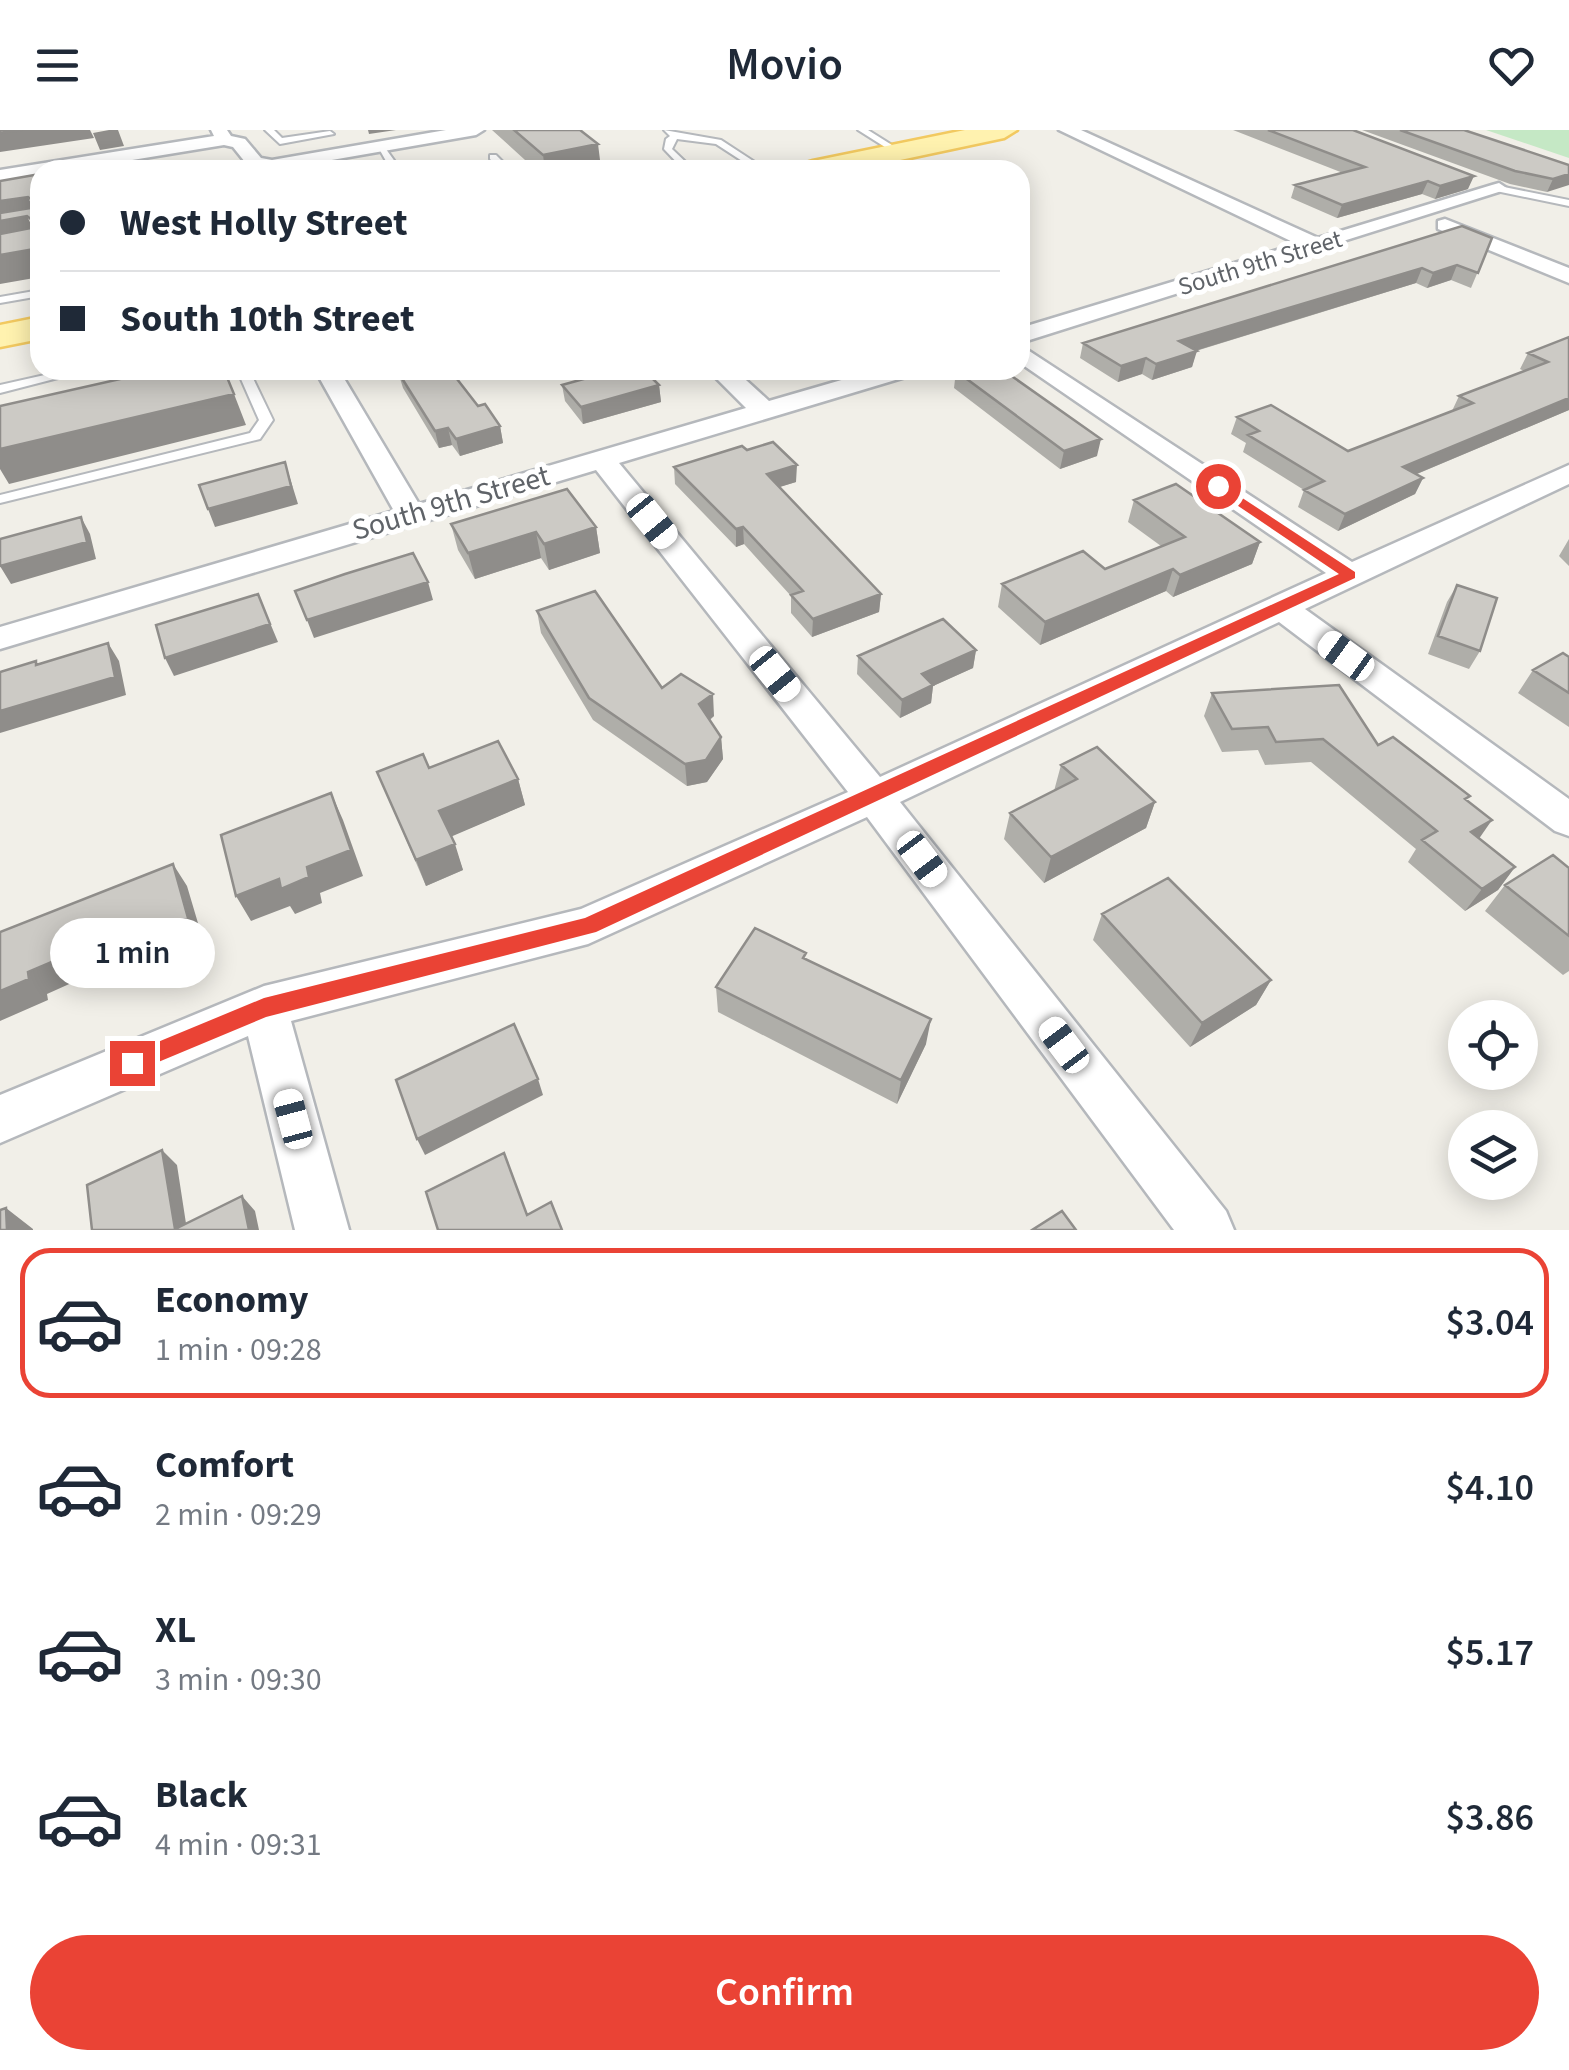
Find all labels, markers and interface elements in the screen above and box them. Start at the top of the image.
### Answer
text: Movio [726,33,843,97]
icon: menu [30,38,85,93]
icon: heart [1484,38,1539,93]
text: West Holly Street [120,196,408,250]
street label: South 9th Street [1174,221,1347,305]
text: South 10th Street [120,292,415,346]
street label: South 9th Street [347,454,555,552]
route start [1196,464,1241,509]
car [621,488,683,554]
car [1313,626,1379,686]
car [744,641,806,707]
car [892,826,952,892]
callout: 1 min [49,918,214,988]
text: 1 min [94,930,171,976]
map controls [1448,1000,1538,1200]
button: locate [1448,1000,1538,1090]
car [1034,1012,1094,1078]
route end [110,1041,155,1086]
car [271,1086,315,1152]
button: layers [1448,1110,1538,1200]
text: Economy [155,1273,308,1327]
icon: car [35,1278,125,1368]
text: $3.04 [1446,1296,1534,1350]
text: 1 min · 09:28 [155,1327,322,1373]
text: Comfort [155,1438,294,1492]
icon: car [35,1443,125,1533]
text: $4.10 [1446,1461,1534,1515]
text: 2 min · 09:29 [155,1492,322,1538]
text: XL [155,1603,196,1657]
icon: car [35,1608,125,1698]
text: $5.17 [1446,1626,1534,1680]
text: 3 min · 09:30 [155,1657,322,1703]
text: Black [155,1768,248,1822]
icon: car [35,1773,125,1863]
text: $3.86 [1446,1791,1534,1845]
text: 4 min · 09:31 [155,1822,322,1868]
button: Confirm [30,1935,1539,2050]

